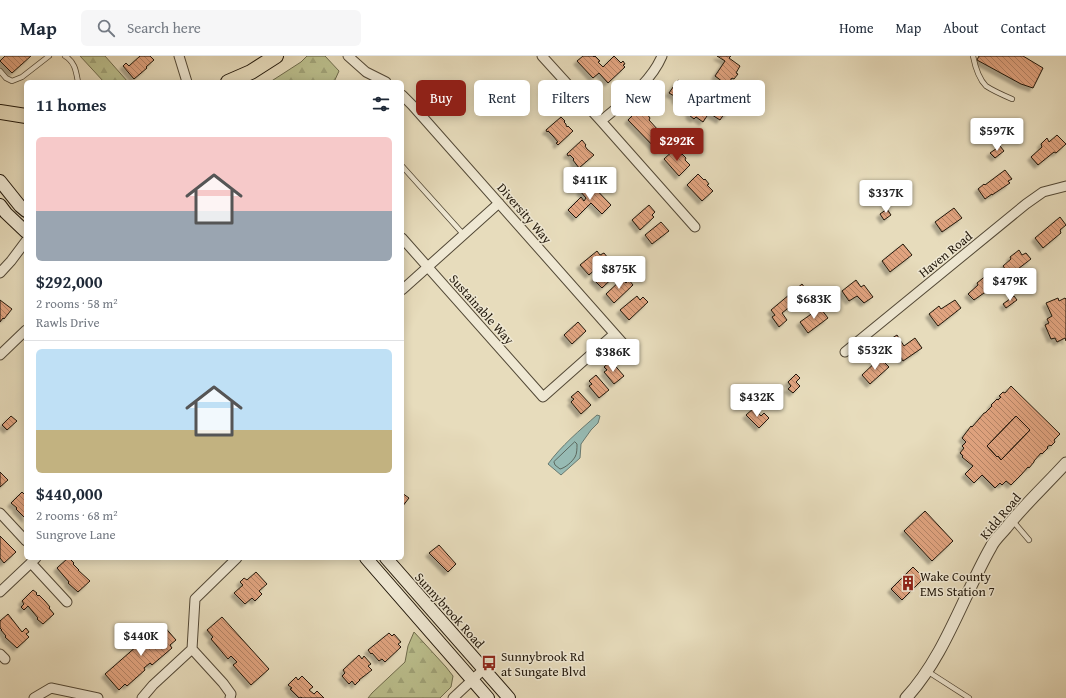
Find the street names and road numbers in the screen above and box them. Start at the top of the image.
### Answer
street label: Diversity Way [493,179,557,248]
street label: Haven Road [914,227,976,282]
street label: Sustainable Way [445,270,519,349]
street label: Kidd Road [975,489,1025,544]
street label: Sunnybrook Road [410,568,489,653]

